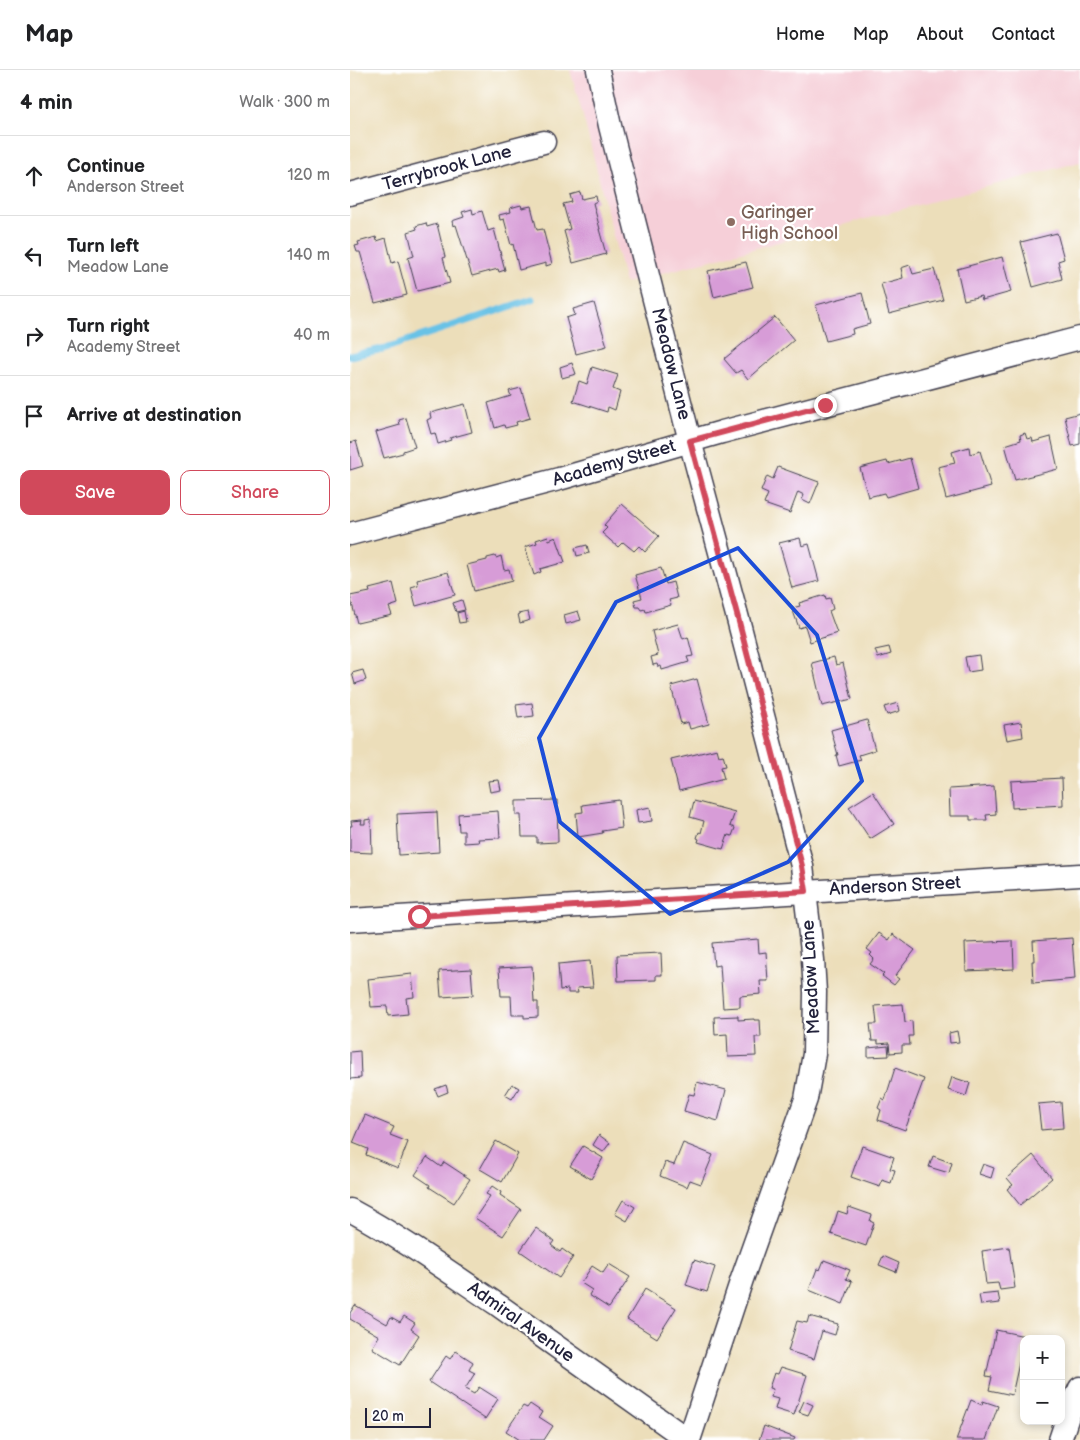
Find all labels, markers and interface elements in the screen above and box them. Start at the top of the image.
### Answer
text: Map [25,20,73,49]
text: Home [776,24,825,45]
text: Map [853,24,889,45]
text: About [917,24,964,45]
text: Contact [992,24,1055,45]
text: 4 min [20,90,73,115]
text: Walk · 300 m [239,93,330,112]
street label: Terrybrook Lane [380,141,514,195]
text: Continue [67,155,145,178]
icon: ahead [20,162,48,190]
text: 120 m [287,166,330,185]
text: Anderson Street [67,178,184,197]
place label: Garinger High School [741,202,838,244]
marker: Garinger High School [725,216,737,228]
text: Turn left [67,235,139,258]
icon: left [20,242,48,270]
text: 140 m [287,246,330,265]
text: Meadow Lane [67,258,169,277]
street label: Meadow Lane [647,306,695,422]
text: Turn right [67,315,150,338]
icon: right [20,322,48,350]
text: 40 m [293,326,330,345]
text: Academy Street [67,338,180,357]
route end [814,394,837,417]
icon: arrive [20,402,48,430]
text: Arrive at destination [67,404,242,427]
street label: Academy Street [550,435,678,491]
button: Save [20,470,170,515]
button: Share [180,470,330,515]
street label: Anderson Street [829,872,962,900]
route start [408,905,431,928]
street label: Meadow Lane [797,919,824,1035]
street label: Admiral Avenue [464,1277,579,1367]
map controls [1020,1335,1065,1425]
button: + [1020,1335,1065,1380]
button: − [1020,1380,1065,1425]
scale bar [365,1405,431,1428]
text: 20 m [372,1408,404,1425]

